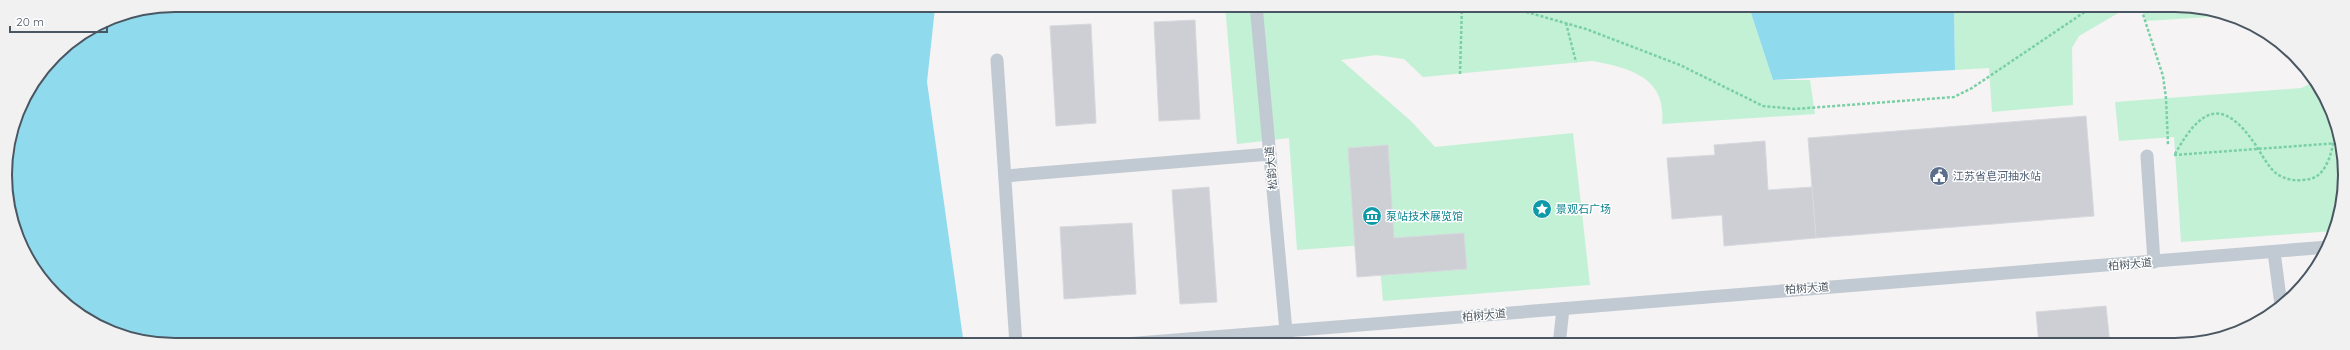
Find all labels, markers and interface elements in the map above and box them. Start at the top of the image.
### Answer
scale bar [10,8,107,34]
text: 20 m [16,14,44,29]
street label: 松韵大道 [1262,145,1280,191]
public building icon: 江苏省皂河抽水站 [1928,165,1950,187]
place label: 江苏省皂河抽水站 [1953,169,2041,183]
place icon: 景观石广场 [1531,198,1553,220]
place label: 景观石广场 [1556,202,1611,216]
museum icon: 泵站技术展览馆 [1361,205,1383,227]
place label: 泵站技术展览馆 [1386,209,1463,223]
street label: 柏树大道 [2107,255,2153,273]
street label: 柏树大道 [1785,279,1829,297]
street label: 柏树大道 [1461,306,1507,324]

